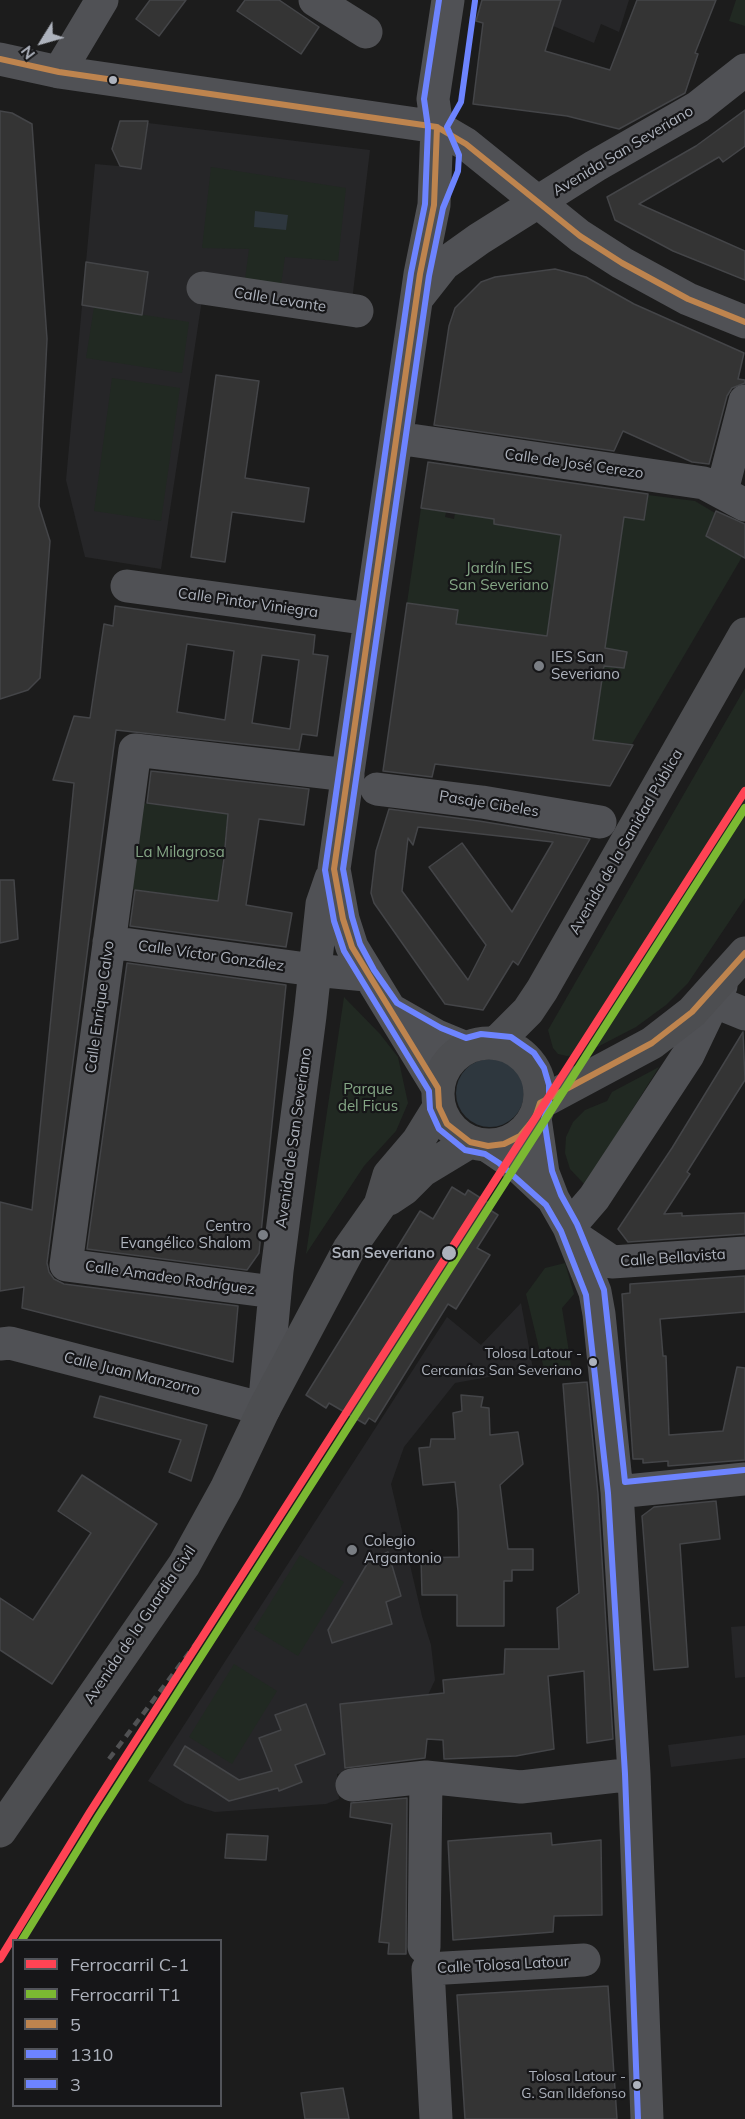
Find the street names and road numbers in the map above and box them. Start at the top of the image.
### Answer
street label: Avenida San Severiano [549,102,697,200]
street label: Calle Levante [233,284,327,316]
street label: Calle de José Cerezo [503,445,645,483]
street label: Calle Pintor Viniegra [177,584,319,622]
street label: Avenida de la Sanidad Pública [565,746,687,938]
street label: Pasaje Cibeles [438,787,540,821]
street label: Calle Víctor González [137,937,285,975]
street label: Calle Enrique Calvo [82,940,118,1074]
street label: Avenida de San Severiano [272,1047,316,1229]
street label: Calle Bellavista [620,1245,726,1271]
street label: Calle Amadeo Rodríguez [84,1257,256,1299]
street label: Calle Juan Manzorro [62,1348,202,1400]
street label: Avenida de la Guardia Civil [80,1543,200,1707]
street label: Calle Tolosa Latour [437,1953,569,1977]

